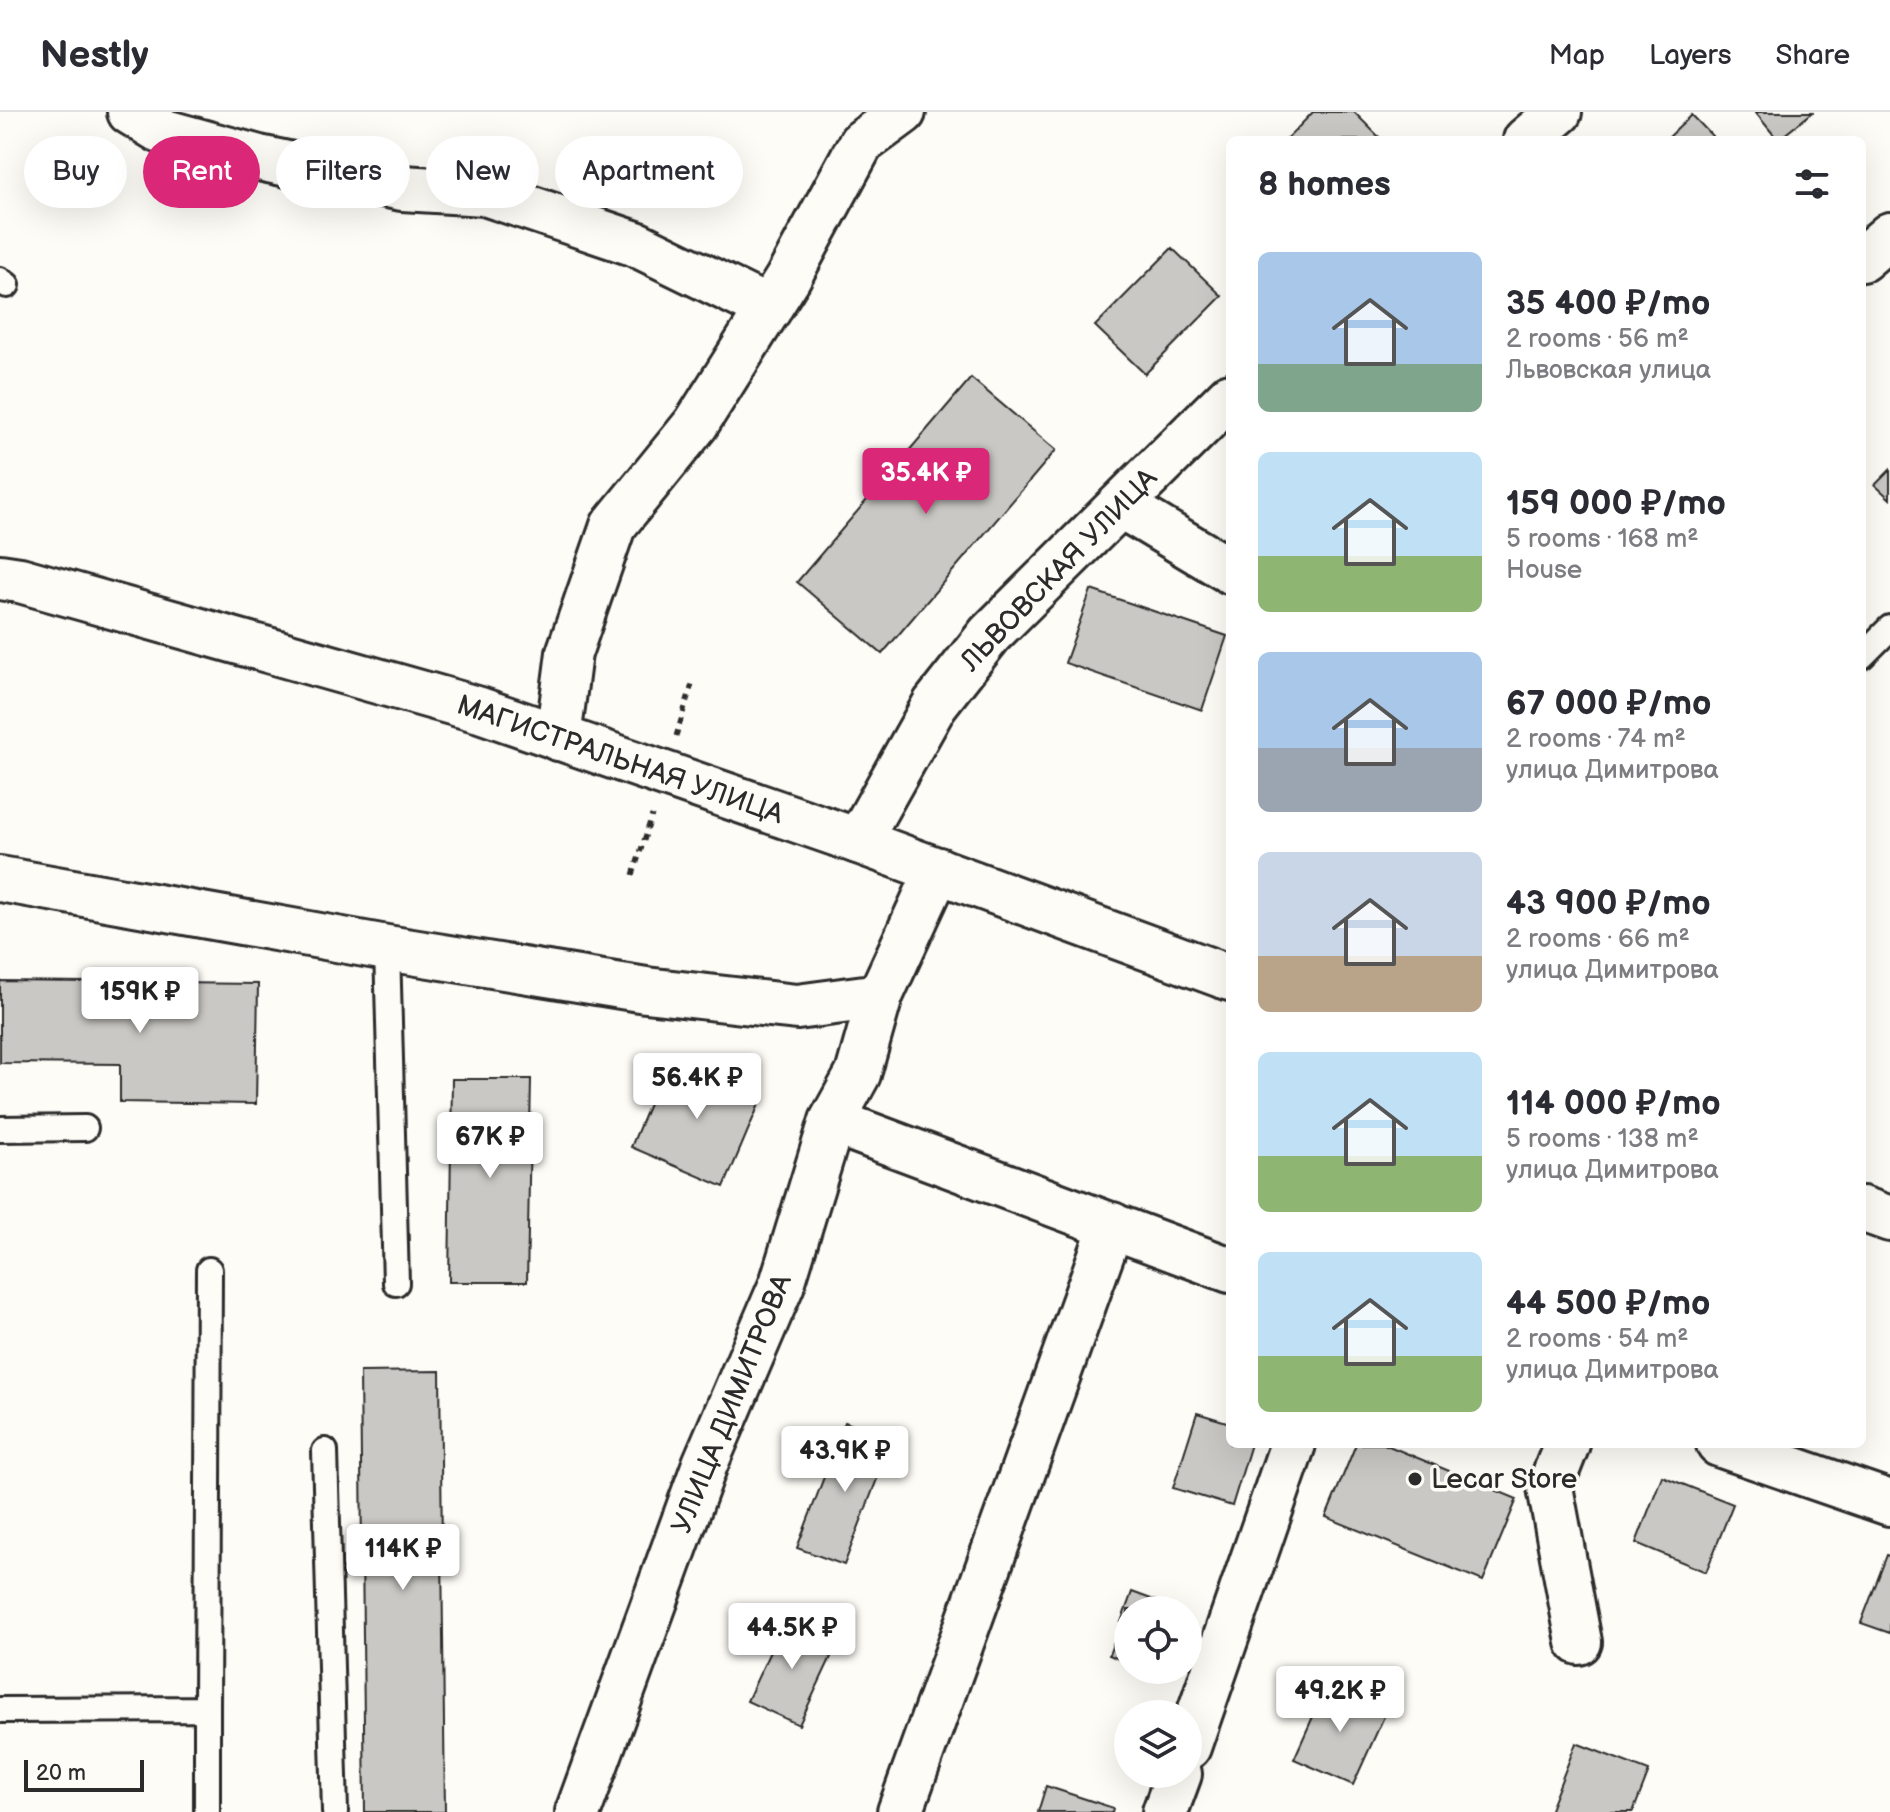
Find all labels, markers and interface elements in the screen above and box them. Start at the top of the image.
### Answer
text: Nestly [40,33,149,78]
text: Map [1549,39,1605,72]
text: Layers [1649,39,1732,72]
text: Share [1776,39,1850,72]
chip: Buy [24,136,127,208]
chip: Rent [143,136,260,208]
chip: Filters [276,136,410,208]
chip: New [426,136,539,208]
chip: Apartment [555,136,743,208]
icon: filters [1790,162,1834,206]
text: 8 homes [1258,164,1391,205]
text: 35 400 ₽/mo [1506,283,1710,324]
icon: home [1322,284,1418,380]
text: 2 rooms · 56 m² [1506,324,1689,355]
text: Львовская улица [1506,355,1711,386]
pin: 35.4K ₽ [852,448,1000,516]
text: 35.4K ₽ [880,458,972,489]
street label: ЛЬВОВСКАЯ УЛИЦА [953,461,1165,679]
text: 159 000 ₽/mo [1506,483,1726,524]
icon: home [1322,484,1418,580]
text: 5 rooms · 168 m² [1506,524,1699,555]
text: House [1506,555,1582,586]
text: 67 000 ₽/mo [1506,683,1711,724]
icon: home [1322,684,1418,780]
street label: МАГИСТРАЛЬНАЯ УЛИЦА [453,689,788,832]
text: 2 rooms · 74 m² [1506,724,1686,755]
text: улица Димитрова [1506,755,1719,786]
text: 43 900 ₽/mo [1506,883,1711,924]
icon: home [1322,884,1418,980]
text: 2 rooms · 66 m² [1506,924,1690,955]
text: улица Димитрова [1506,955,1719,986]
pin: 159K ₽ [75,967,205,1035]
text: 159K ₽ [99,977,181,1008]
pin: 56.4K ₽ [623,1053,771,1121]
text: 56.4K ₽ [651,1063,743,1094]
text: 114 000 ₽/mo [1506,1083,1721,1124]
icon: home [1322,1084,1418,1180]
pin: 67K ₽ [434,1112,546,1180]
text: 67K ₽ [455,1122,525,1153]
text: 5 rooms · 138 m² [1506,1124,1699,1155]
text: улица Димитрова [1506,1155,1719,1186]
street label: УЛИЦА ДИМИТРОВА [665,1269,799,1538]
text: 44 500 ₽/mo [1506,1283,1710,1324]
icon: home [1322,1284,1418,1380]
text: 2 rooms · 54 m² [1506,1324,1689,1355]
text: улица Димитрова [1506,1355,1719,1386]
pin: 43.9K ₽ [771,1426,919,1494]
text: 43.9K ₽ [799,1436,891,1467]
place label: Lecar Store [1431,1463,1577,1496]
marker: Lecar Store [1406,1470,1424,1488]
pin: 114K ₽ [338,1524,468,1592]
text: 114K ₽ [364,1534,442,1565]
map controls [1114,1596,1202,1788]
button: locate [1114,1596,1202,1684]
pin: 44.5K ₽ [718,1603,866,1671]
text: 44.5K ₽ [746,1613,838,1644]
pin: 49.2K ₽ [1266,1666,1414,1734]
text: 49.2K ₽ [1294,1676,1386,1707]
button: layers [1114,1700,1202,1788]
scale bar [24,1756,144,1792]
text: 20 m [36,1760,86,1787]

